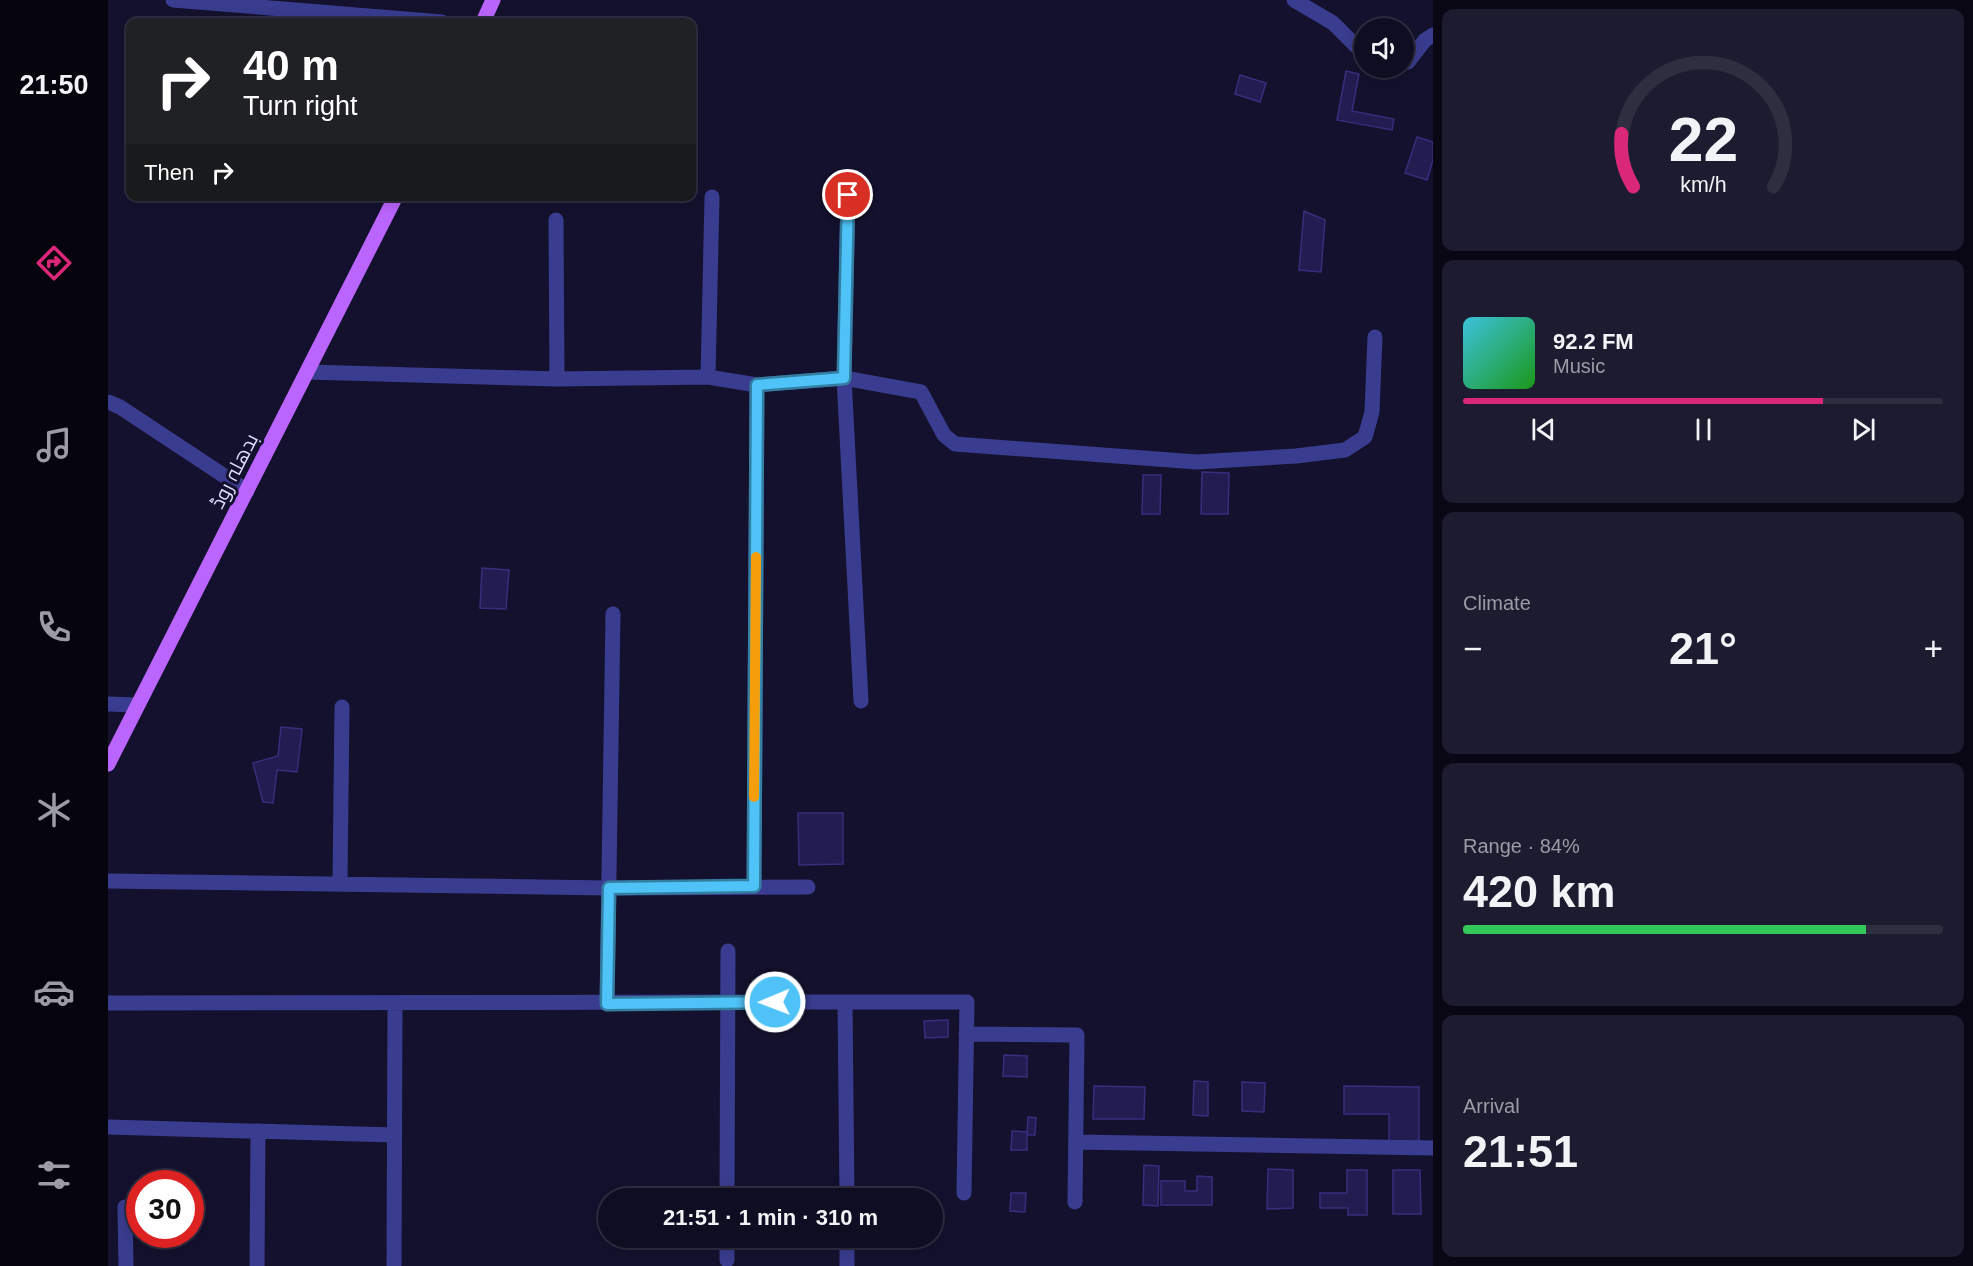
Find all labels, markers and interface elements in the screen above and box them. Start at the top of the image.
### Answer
map controls [1354,18,1414,78]
button: sound [1354,18,1414,78]
icon: right [144,42,222,120]
text: 40 m [243,42,339,89]
text: 21:50 [19,70,89,100]
text: Turn right [243,91,358,121]
text: 22 [1668,105,1738,174]
icon: right [206,156,239,189]
text: Then [144,160,194,185]
pin [822,169,873,220]
text: km/h [1680,174,1726,198]
icon: arrive [831,178,864,211]
icon: directions [33,242,75,284]
text: 92.2 FM [1553,329,1634,354]
text: Music [1553,355,1605,377]
icon: previous [1527,413,1560,446]
icon: pause [1687,413,1720,446]
icon: next [1847,413,1880,446]
icon: music [33,424,75,466]
street label: بدھلہ روڈ [206,430,263,513]
text: Climate [1463,592,1531,614]
icon: phone [33,606,75,648]
text: 21° [1669,623,1737,674]
text: − [1463,630,1482,667]
text: + [1924,630,1943,667]
icon: climate [33,789,75,831]
text: Range · 84% [1463,835,1580,857]
text: 420 km [1463,866,1616,917]
position arrow [743,970,807,1034]
icon: car [33,971,75,1013]
text: Arrival [1463,1095,1520,1117]
text: 21:51 [1463,1126,1578,1177]
icon: filters [33,1154,75,1196]
speed limit sign: 30 [126,1170,204,1248]
text: 21:51 · 1 min · 310 m [663,1205,878,1230]

